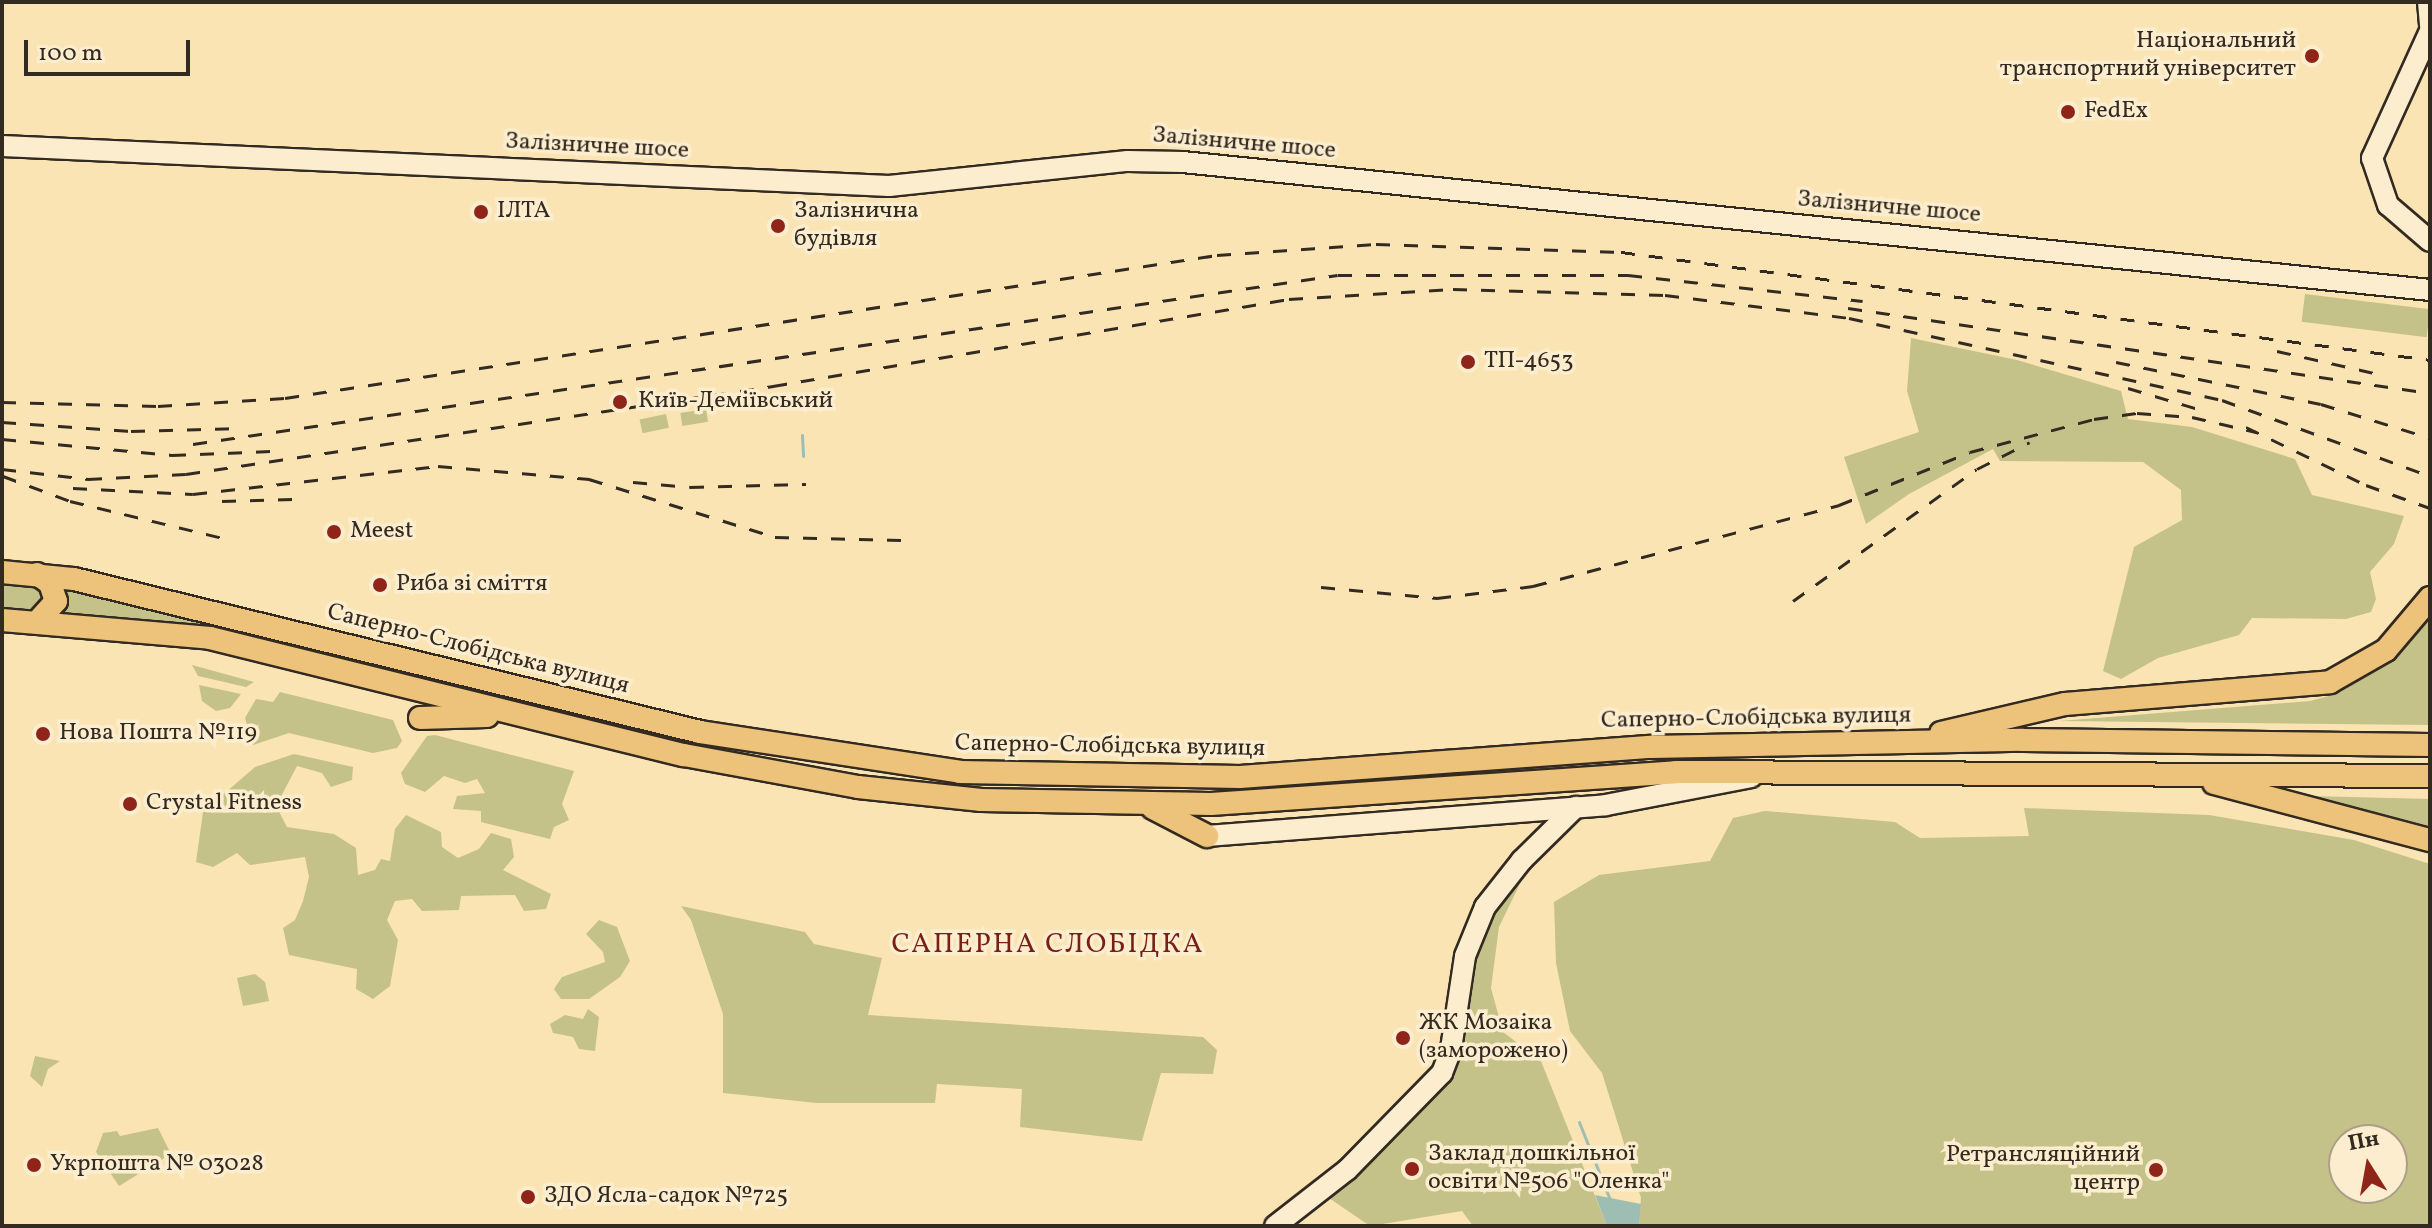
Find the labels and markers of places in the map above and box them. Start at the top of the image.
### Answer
place label: Національний транспортний університет [1999,28,2296,84]
marker: Національний транспортний університет [2303,47,2321,65]
place label: FedEx [2084,98,2148,126]
marker: FedEx [2059,103,2077,121]
place label: ІЛТА [497,198,550,226]
place label: Залізнична будівля [794,198,919,254]
marker: ІЛТА [472,203,490,221]
marker: Залізнична будівля [769,217,787,235]
place label: ТП-4653 [1484,348,1573,376]
marker: ТП-4653 [1459,353,1477,371]
place label: Київ-Деміївський [638,388,833,416]
marker: Київ-Деміївський [609,391,631,413]
place label: Meest [350,518,413,546]
marker: Meest [325,523,343,541]
place label: Риба зі сміття [396,571,548,599]
marker: Риба зі сміття [371,576,389,594]
place label: Нова Пошта №119 [59,720,257,748]
marker: Нова Пошта №119 [34,725,52,743]
place label: Crystal Fitness [146,790,302,818]
marker: Crystal Fitness [121,795,139,813]
place label: ЖК Мозаіка (заморожено) [1419,1010,1568,1066]
marker: ЖК Мозаіка (заморожено) [1394,1029,1412,1047]
place label: Заклад дошкільної освіти №506 "Оленка" [1428,1141,1669,1197]
place label: Ретрансляційний центр [1946,1142,2140,1198]
place label: Укрпошта № 03028 [50,1151,264,1179]
marker: Укрпошта № 03028 [25,1156,43,1174]
marker: Заклад дошкільної освіти №506 "Оленка" [1403,1160,1421,1178]
marker: Ретрансляційний центр [2147,1161,2165,1179]
place label: ЗДО Ясла-садок №725 [544,1183,788,1211]
marker: ЗДО Ясла-садок №725 [519,1188,537,1206]

